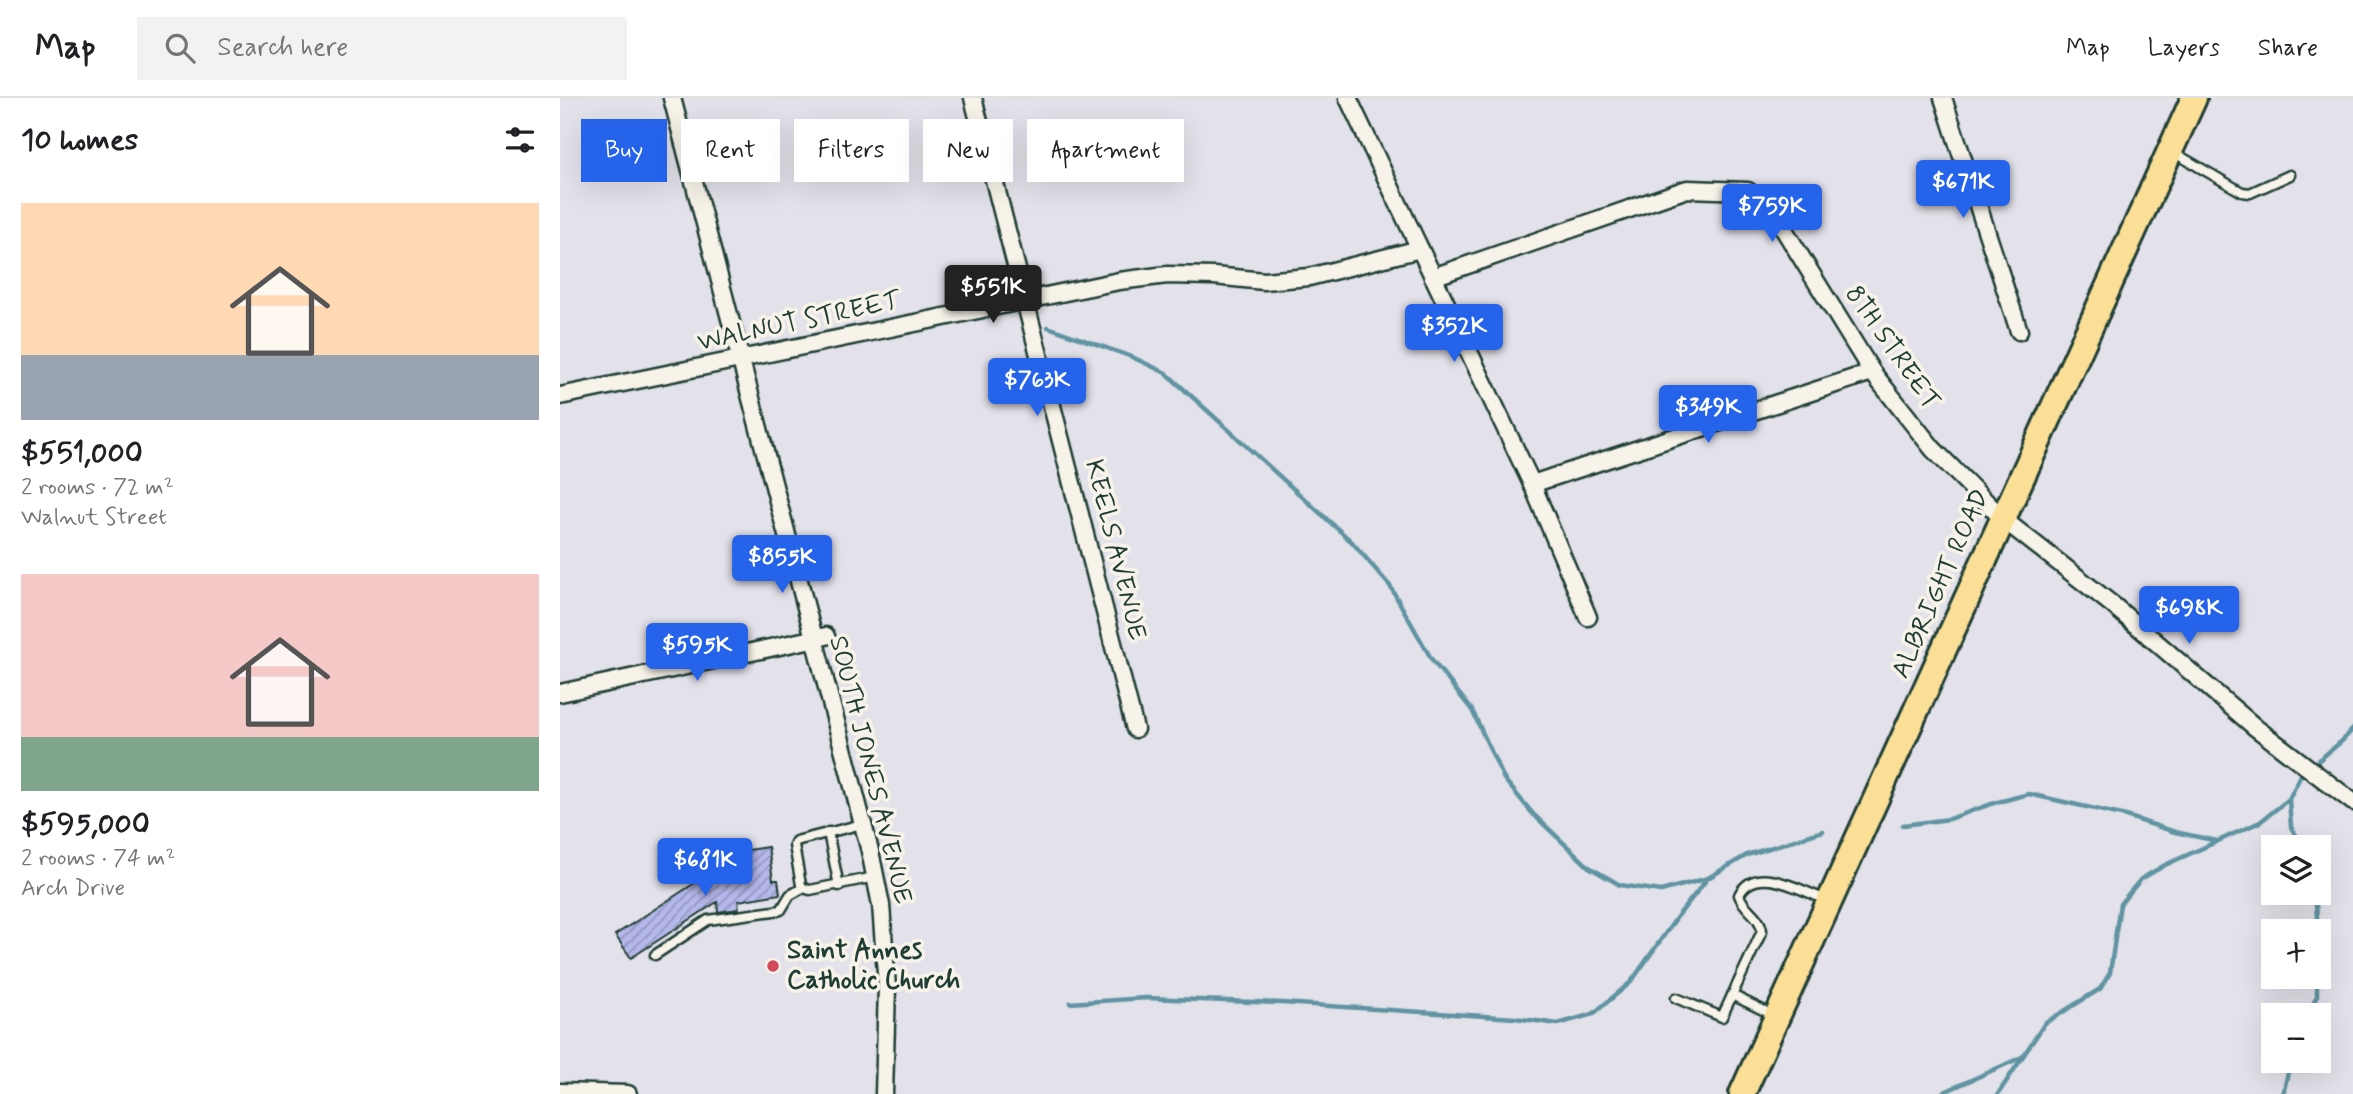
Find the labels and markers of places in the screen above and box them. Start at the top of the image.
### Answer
pin: $671K [1914,160,2012,220]
pin: $759K [1723,184,1821,244]
pin: $551K [944,266,1042,325]
pin: $352K [1405,304,1503,364]
pin: $763K [988,358,1086,418]
pin: $349K [1659,386,1757,445]
pin: $855K [733,536,831,595]
pin: $698K [2140,587,2238,646]
pin: $595K [648,624,746,683]
pin: $681K [656,838,754,898]
place label: Saint Annes Catholic Church [787,934,960,998]
marker: Saint Annes Catholic Church [765,958,781,974]

